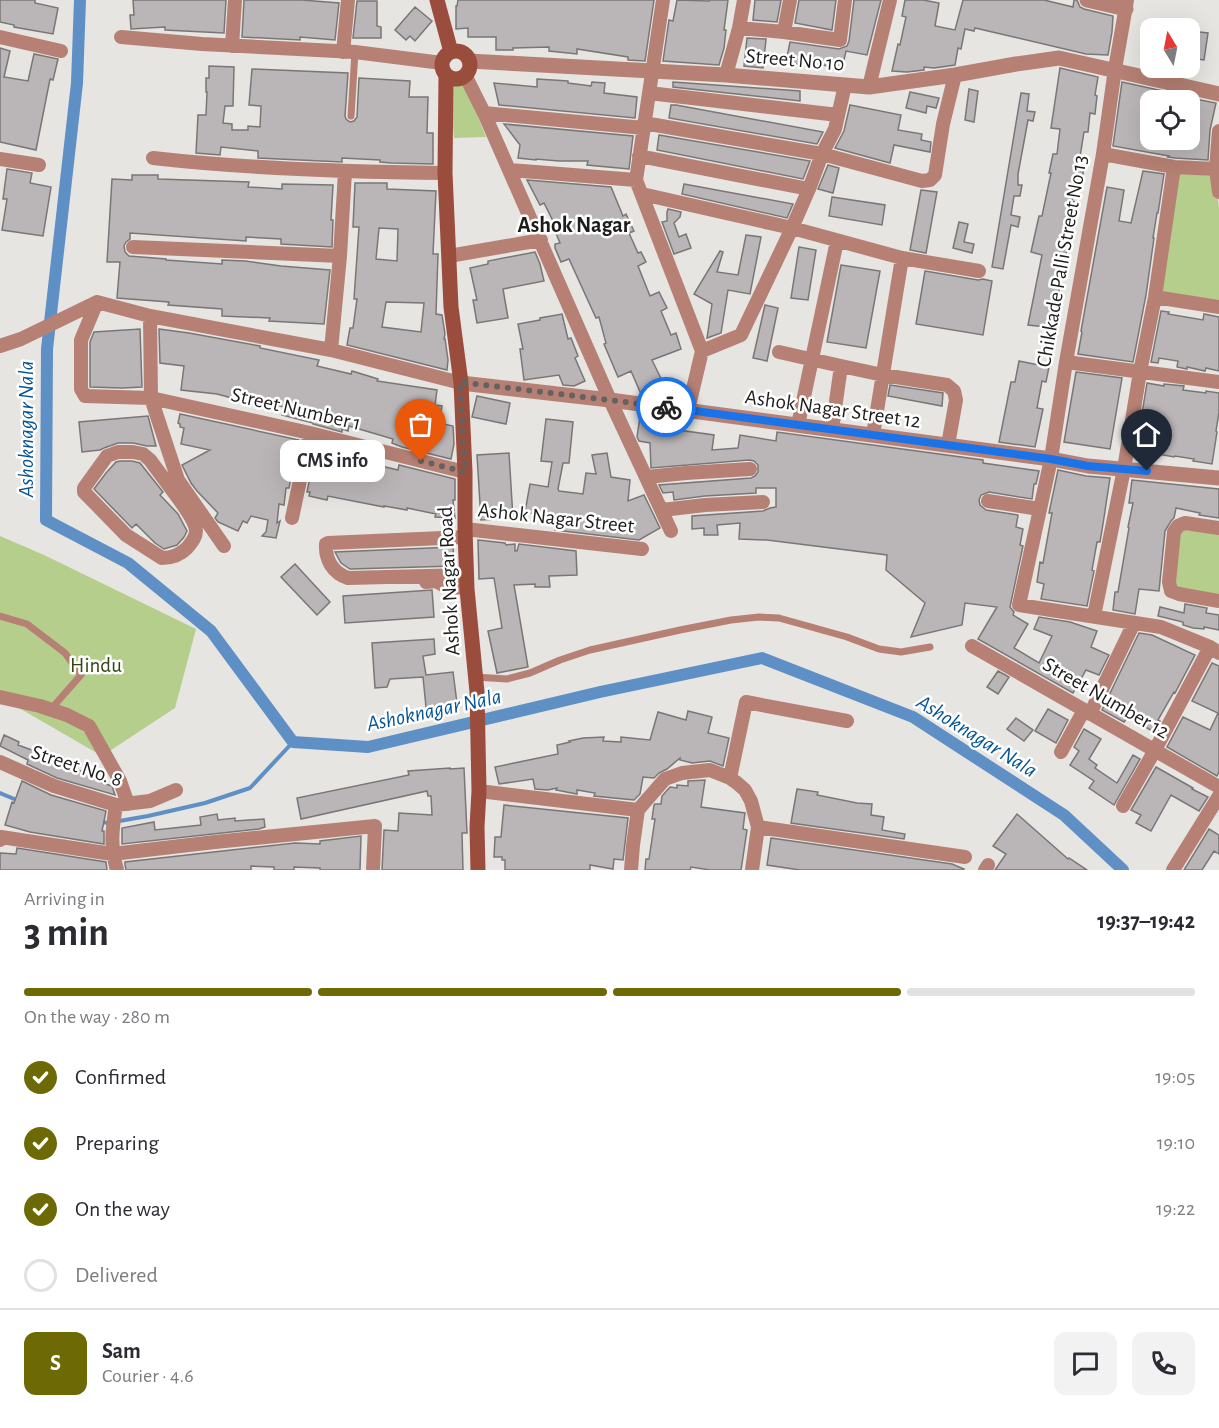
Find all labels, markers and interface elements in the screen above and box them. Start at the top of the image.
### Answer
north arrow [1140,18,1200,78]
map controls [1140,18,1200,150]
street label: Street No 10 [745,45,845,75]
button: locate [1140,90,1200,150]
street label: Chikkade Palli Street No 13 [1033,153,1091,369]
district label: Ashok Nagar [518,214,631,236]
water label: Ashoknagar Nala [15,361,37,498]
courier [636,377,696,437]
street label: Street Number 1 [229,384,363,434]
street label: Ashok Nagar Street 12 [744,386,922,432]
icon: bike [650,391,683,424]
pin [395,399,446,461]
icon: bag [404,408,437,441]
pin [1121,409,1172,471]
icon: home [1130,418,1163,451]
callout: CMS info [280,440,385,482]
text: CMS info [297,451,368,471]
street label: Ashok Nagar Street [477,499,635,537]
street label: Ashok Nagar Road [435,506,463,656]
street label: Street Number 12 [1039,653,1173,743]
park label: Hindu [70,655,122,676]
water label: Ashoknagar Nala [364,685,503,735]
water label: Ashoknagar Nala [912,690,1041,782]
street label: Street No. 8 [29,741,125,791]
text: Arriving in [24,889,105,909]
text: 19:37–19:42 [1097,910,1195,932]
text: 3 min [24,914,109,953]
text: On the way · 280 m [24,1007,170,1027]
icon: check [24,1061,57,1094]
text: Confirmed [75,1066,166,1088]
text: 19:05 [1155,1067,1195,1087]
icon: check [24,1127,57,1160]
text: Preparing [75,1132,159,1154]
text: 19:10 [1157,1133,1195,1153]
icon: check [24,1193,57,1226]
text: On the way [75,1198,170,1220]
text: 19:22 [1156,1199,1195,1219]
text: Delivered [75,1264,158,1286]
button: chat [1054,1332,1117,1395]
button: phone [1132,1332,1195,1395]
text: Sam [102,1340,141,1362]
text: S [50,1352,61,1374]
text: Courier · 4.6 [102,1366,194,1386]

